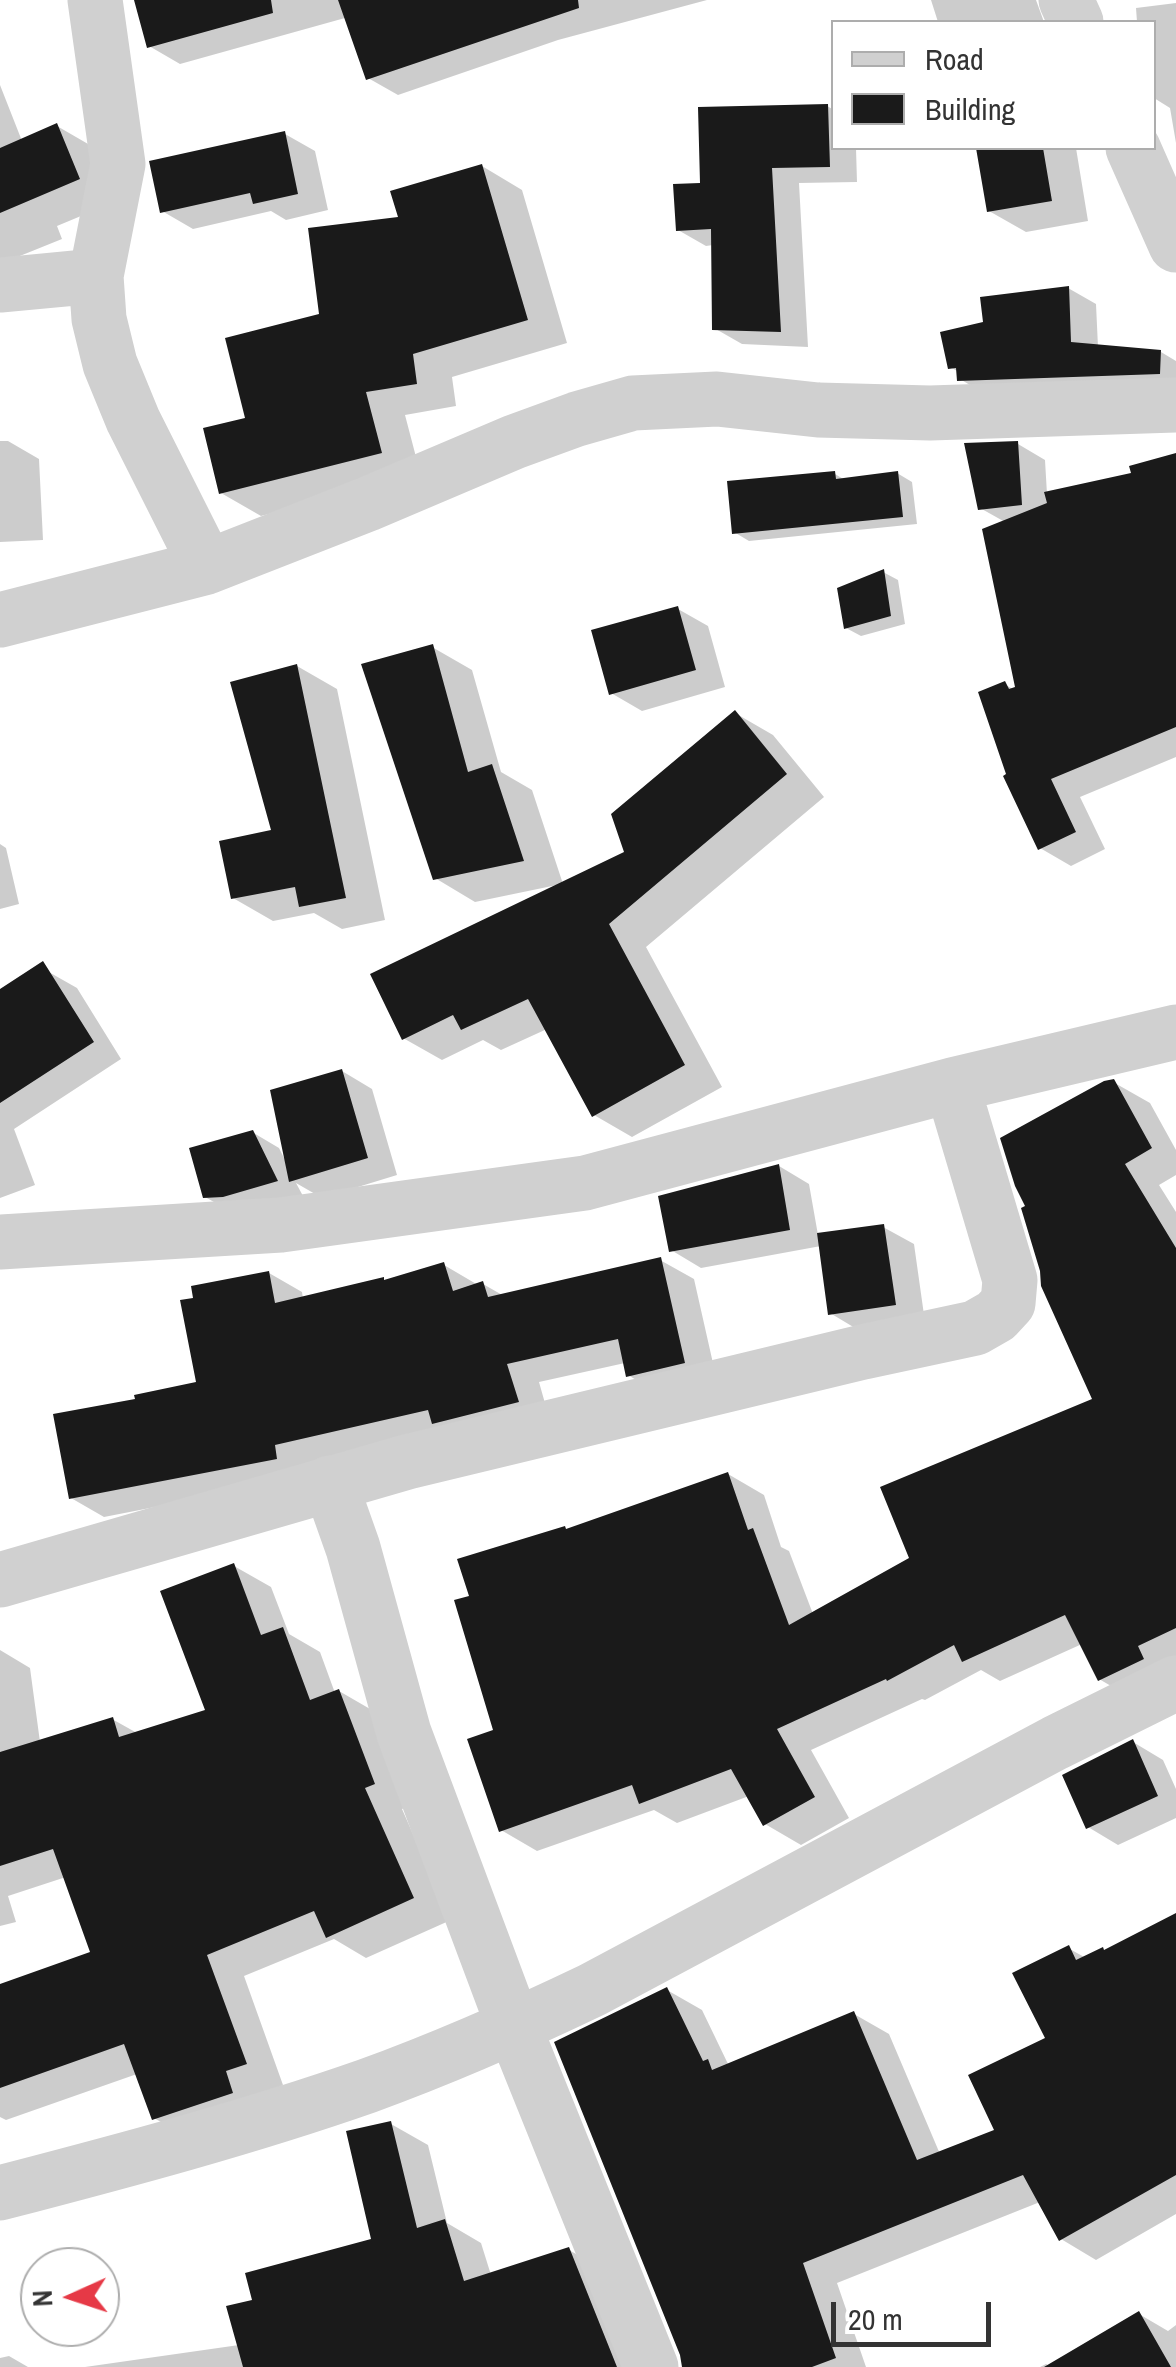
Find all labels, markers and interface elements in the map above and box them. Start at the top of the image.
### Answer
legend [831,20,1156,150]
text: Road [925,39,984,79]
text: Building [925,89,1015,129]
north arrow [20,2247,120,2347]
scale bar [836,2282,996,2344]
text: N [23,2289,61,2308]
text: 20 m [848,2299,903,2339]

